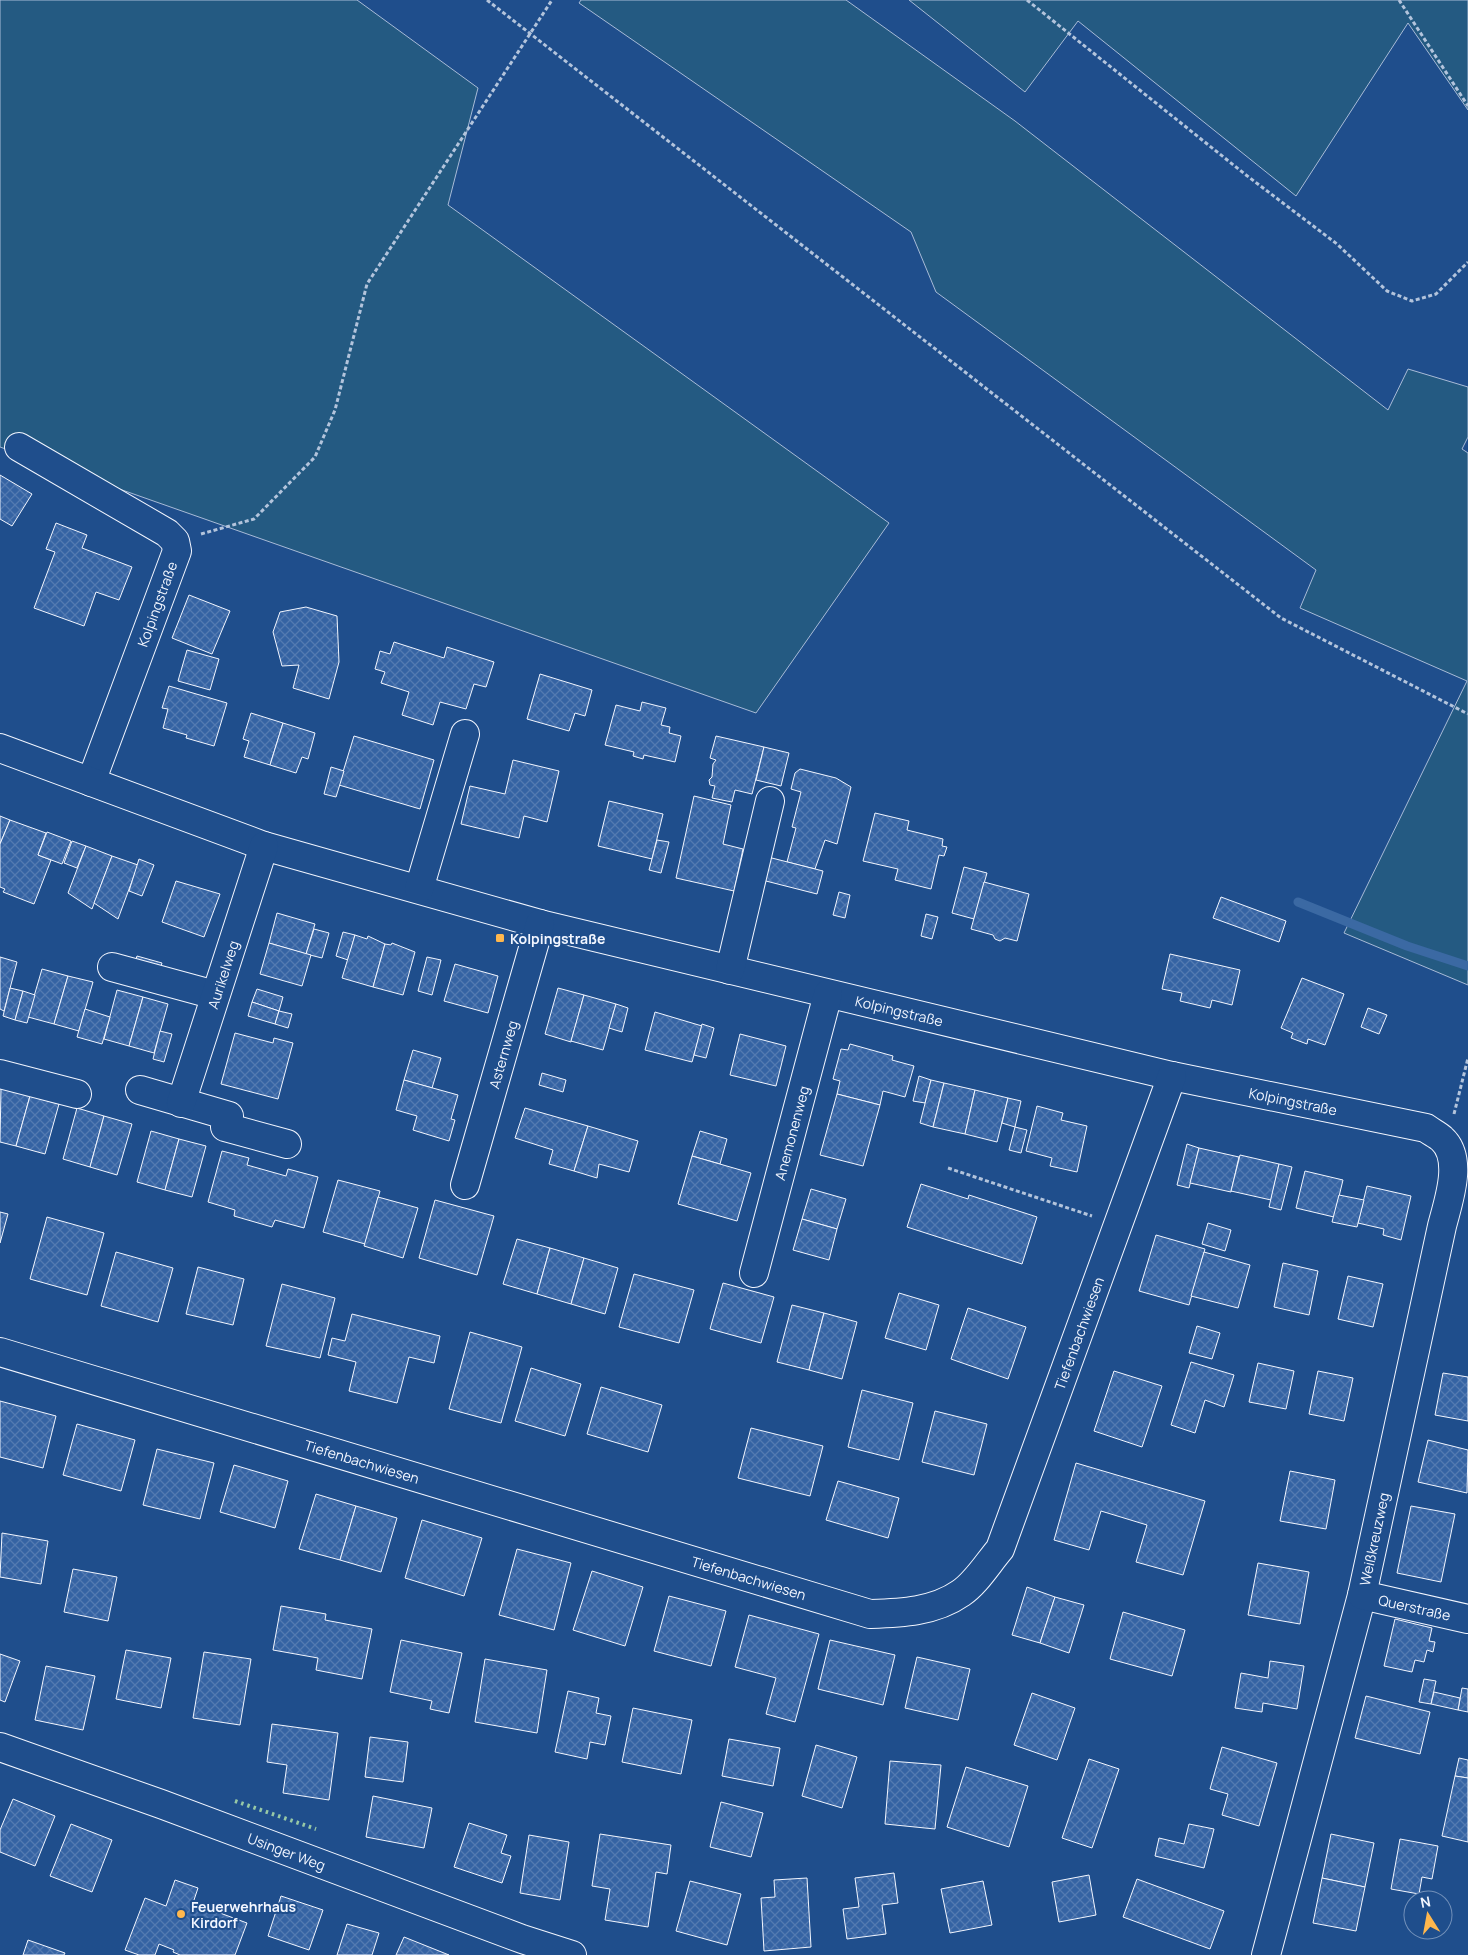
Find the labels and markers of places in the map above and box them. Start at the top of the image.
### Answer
place label: Kolpingstraße [510,929,605,948]
marker: Kolpingstraße [494,932,506,944]
place label: Feuerwehrhaus Kirdorf [191,1897,297,1932]
marker: Feuerwehrhaus Kirdorf [175,1908,187,1920]

